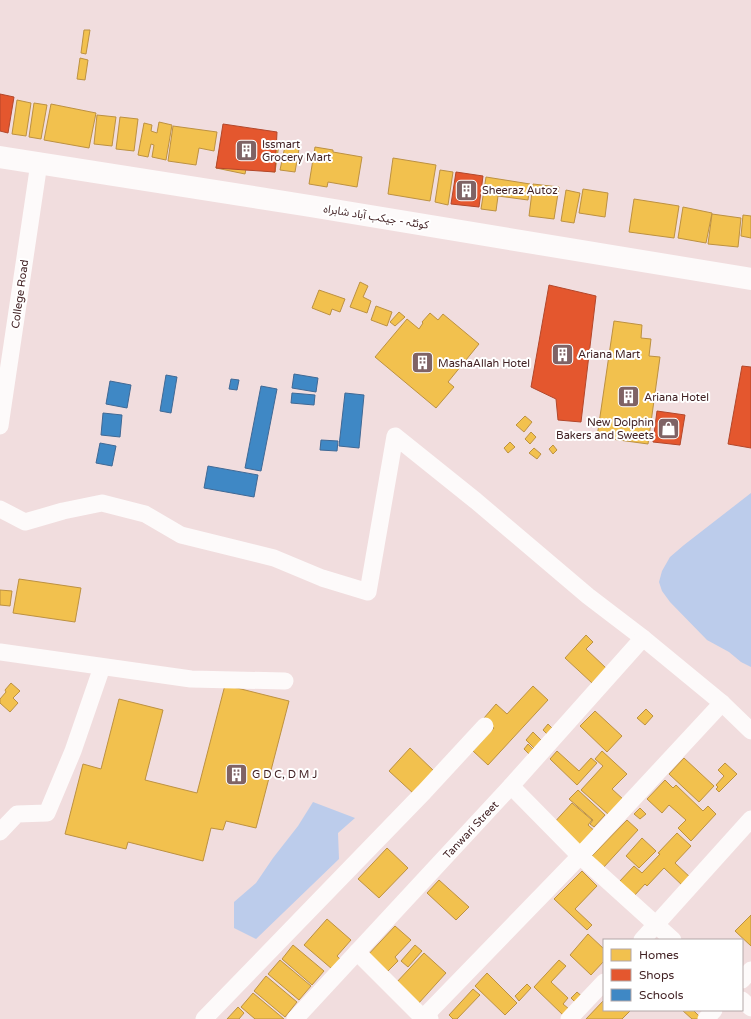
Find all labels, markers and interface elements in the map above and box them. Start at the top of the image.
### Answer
building icon: Issmart Grocery Mart [234,137,260,163]
place label: Issmart Grocery Mart [262,138,331,164]
building icon: Sheeraz Autoz [454,177,480,203]
place label: Sheeraz Autoz [482,184,558,197]
street label: کوئٹہ - جیکب آباد شاہراہ [323,202,430,232]
street label: College Road [9,259,31,329]
building icon: Ariana Mart [550,341,576,367]
place label: Ariana Mart [578,348,640,361]
building icon: MashaAllah Hotel [410,350,436,376]
place label: MashaAllah Hotel [438,357,530,370]
building icon: Ariana Hotel [616,384,642,410]
place label: Ariana Hotel [644,391,709,404]
shop icon: New Dolphin Bakers and Sweets [656,415,682,441]
place label: New Dolphin Bakers and Sweets [556,416,654,442]
building icon: G D C, D M J [223,761,249,787]
place label: G D C, D M J [252,768,317,781]
street label: Tanwari Street [441,798,501,862]
legend [603,939,743,1011]
text: Homes [639,948,679,962]
text: Shops [639,968,674,982]
text: Schools [639,988,684,1002]

